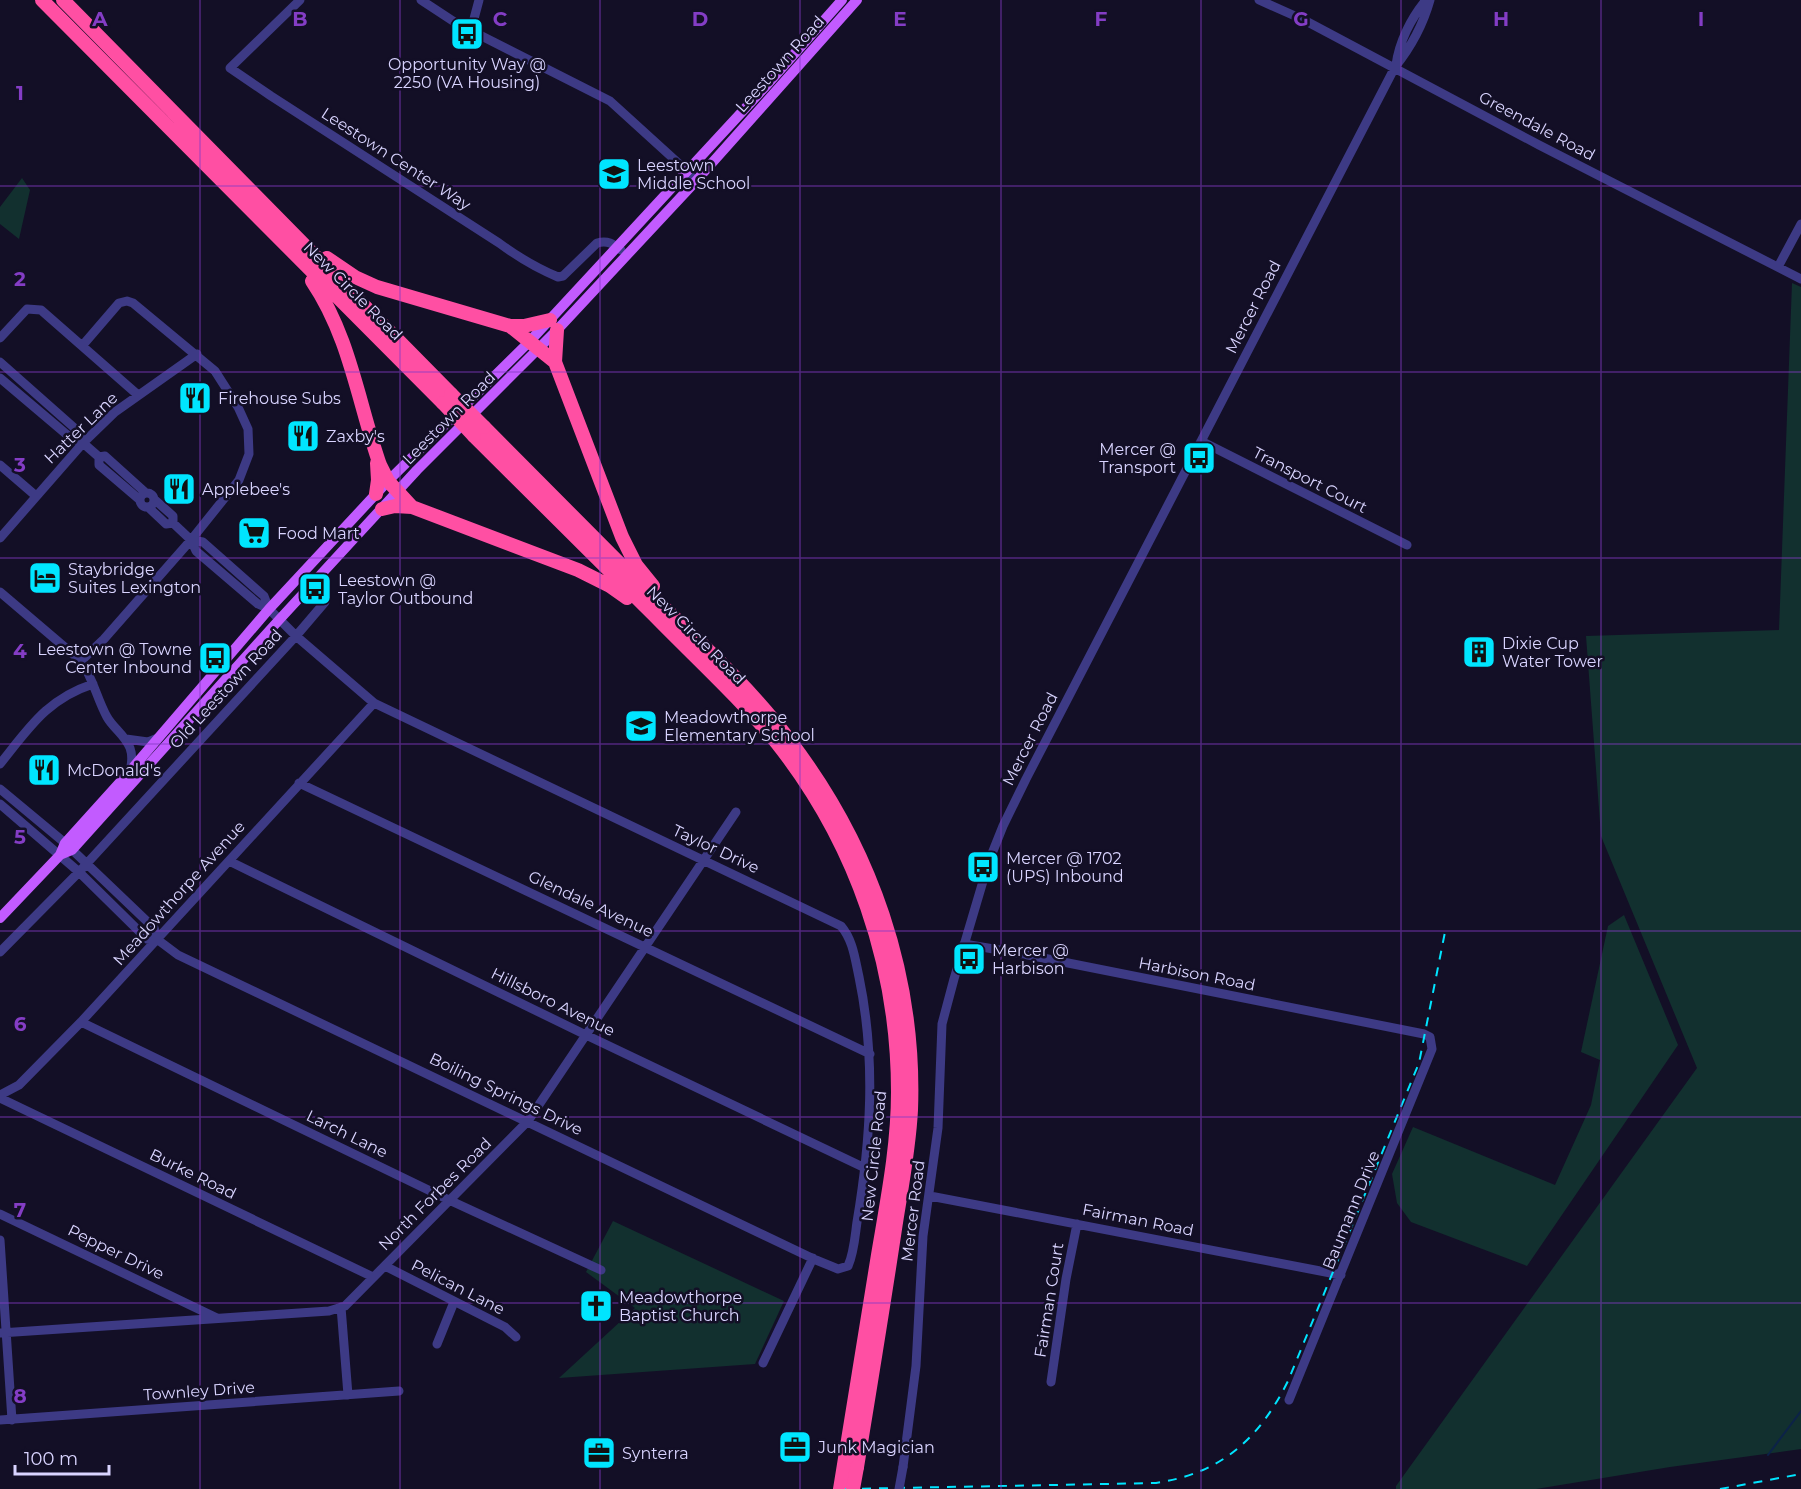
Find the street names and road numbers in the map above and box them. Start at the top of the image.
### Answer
street label: Leestown Road [732,12,828,116]
street label: Greendale Road [1476,87,1598,165]
street label: Leestown Center Way [318,104,474,215]
street label: New Circle Road [300,238,406,344]
street label: Mercer Road [1221,257,1285,357]
street label: Leestown Road [399,368,499,468]
street label: Hatter Lane [40,388,122,468]
street label: Transport Court [1250,443,1371,517]
street label: New Circle Road [643,582,749,688]
street label: Old Leestown Road [166,625,286,753]
street label: Mercer Road [998,689,1062,789]
street label: Meadowthorpe Avenue [109,817,249,969]
street label: Taylor Drive [670,821,762,877]
street label: Glendale Avenue [525,867,657,941]
street label: Harbison Road [1137,953,1257,995]
street label: Hillsboro Avenue [488,964,618,1040]
street label: Boiling Springs Drive [426,1049,586,1139]
street label: New Circle Road [858,1090,890,1222]
street label: Larch Lane [303,1106,391,1162]
street label: North Forbes Road [375,1134,495,1254]
street label: Burke Road [147,1145,239,1203]
street label: Baumann Drive [1319,1148,1383,1272]
street label: Mercer Road [897,1159,929,1263]
street label: Fairman Road [1081,1200,1195,1240]
street label: Pepper Drive [65,1220,167,1284]
street label: Fairman Court [1031,1241,1068,1359]
street label: Pelican Lane [408,1255,508,1319]
street label: Townley Drive [143,1378,255,1404]

